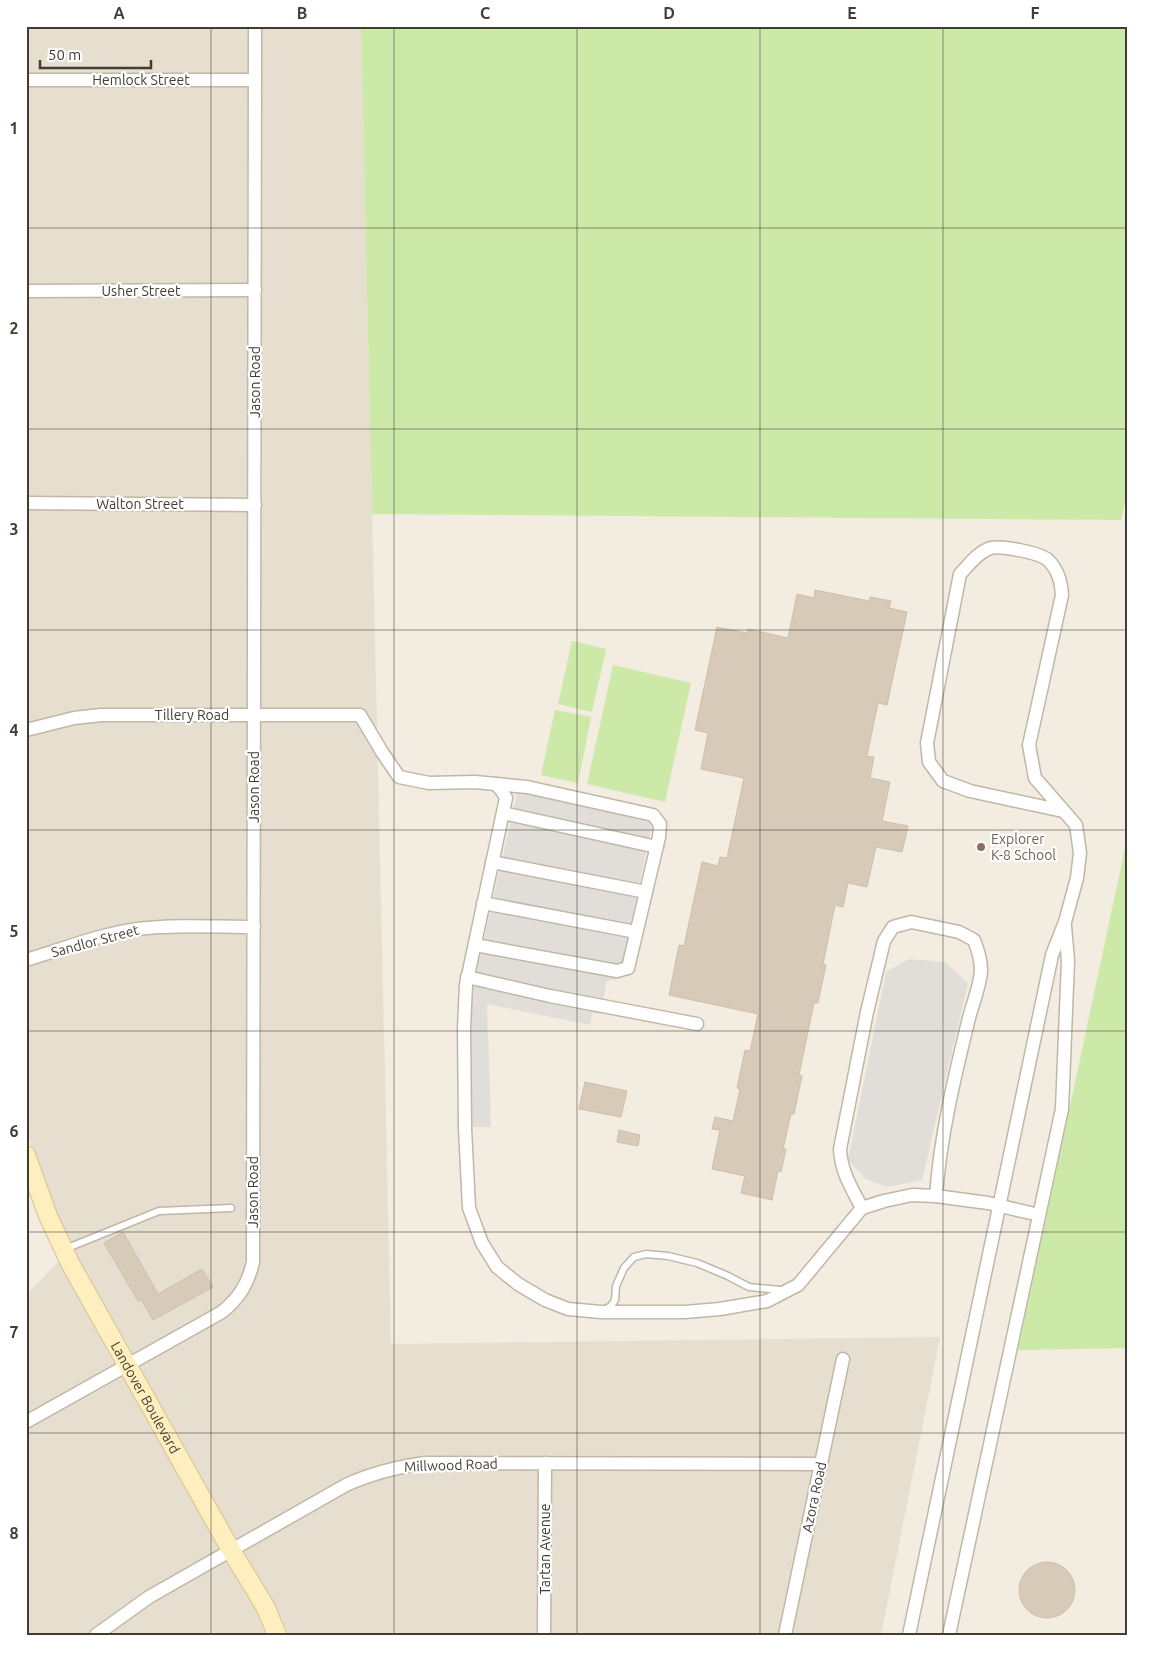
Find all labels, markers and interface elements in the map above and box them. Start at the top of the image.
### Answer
text: A [113,4,125,22]
text: B [297,4,307,22]
text: C [480,4,490,22]
text: D [663,4,675,22]
text: E [847,4,857,22]
text: F [1031,4,1040,22]
scale bar [40,38,151,70]
text: 50 m [48,46,81,63]
street label: Hemlock Street [92,72,190,88]
text: 1 [9,119,19,137]
street label: Usher Street [102,283,181,299]
text: 2 [9,319,19,337]
street label: Jason Road [247,346,263,418]
street label: Walton Street [96,496,184,512]
text: 3 [9,520,19,538]
street label: Tillery Road [155,707,229,723]
text: 4 [9,721,19,739]
street label: Jason Road [246,751,262,823]
place label: Explorer K-8 School [991,831,1056,863]
marker: Explorer K-8 School [975,841,987,853]
street label: Sandlor Street [49,921,141,960]
text: 5 [9,922,19,940]
text: 6 [9,1122,19,1140]
street label: Jason Road [245,1156,261,1228]
text: 7 [9,1323,19,1341]
street label: Landover Boulevard [108,1339,183,1456]
street label: Millwood Road [404,1455,498,1475]
street label: Azora Road [799,1460,829,1534]
street label: Tartan Avenue [537,1504,553,1594]
text: 8 [9,1524,19,1542]

